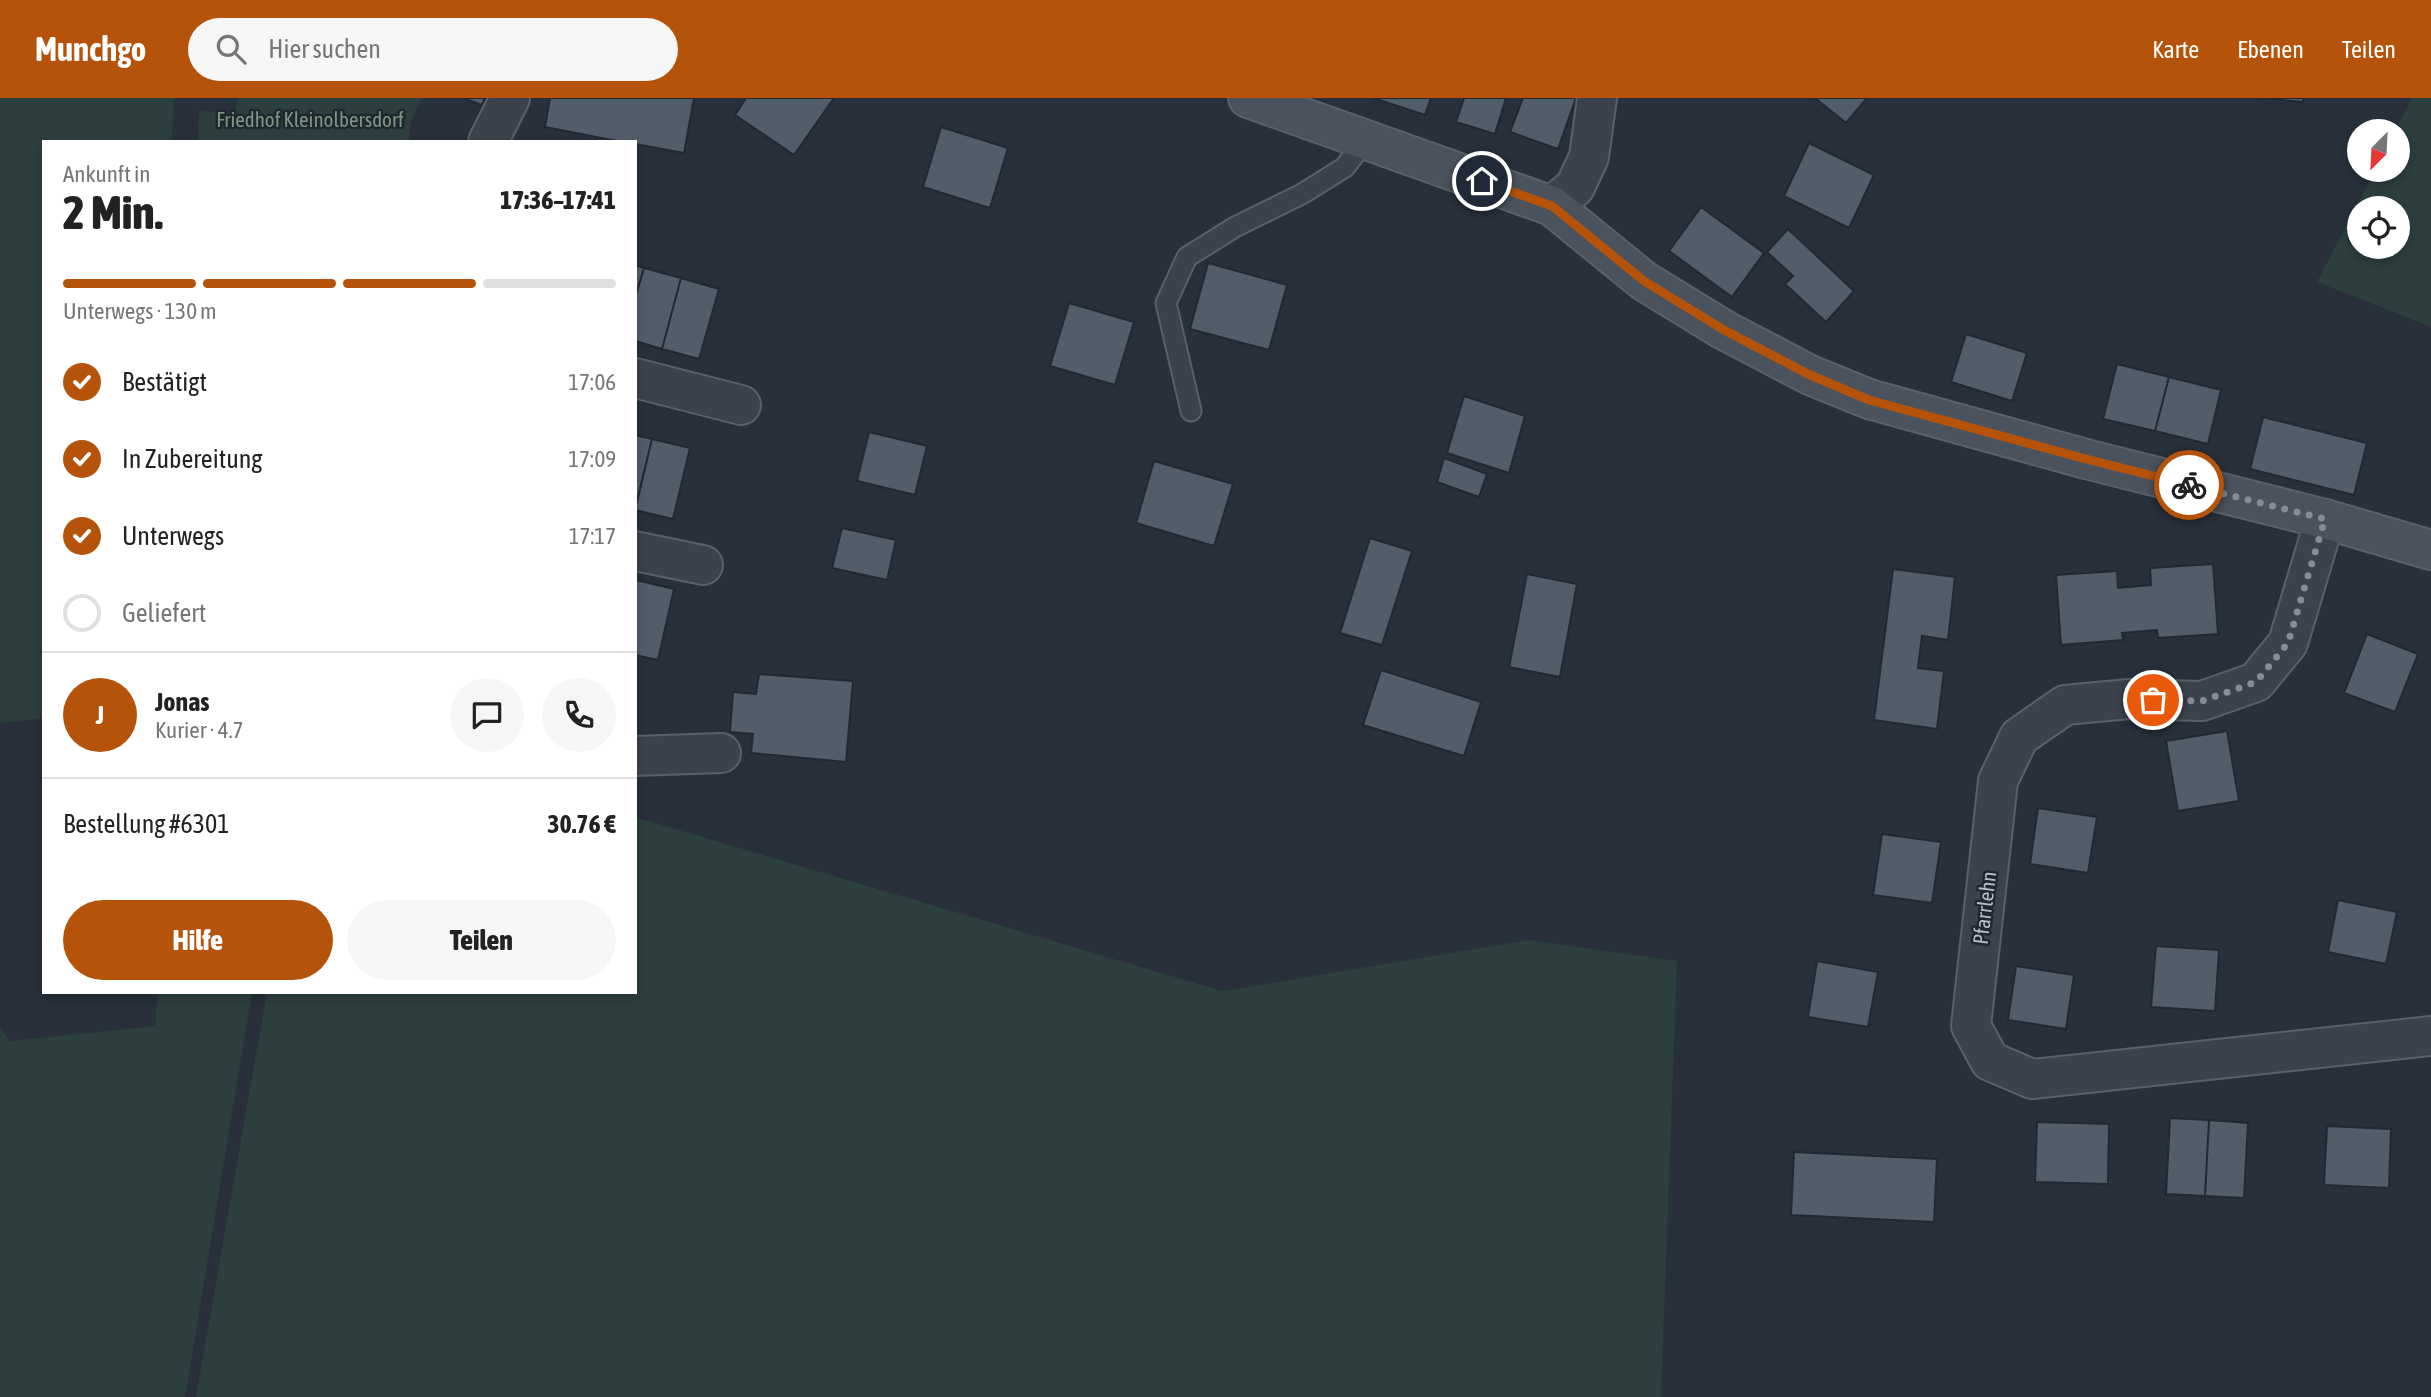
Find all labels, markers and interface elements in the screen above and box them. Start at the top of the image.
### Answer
search box [188,18,678,81]
text: Munchgo [35,30,146,68]
icon: search [212,30,250,68]
text: Hier suchen [268,34,381,64]
text: Karte [2152,36,2199,63]
text: Ebenen [2237,36,2304,63]
text: Teilen [2342,36,2396,63]
park label: Friedhof Kleinolbersdorf [216,107,404,131]
north arrow [2347,119,2410,182]
map controls [2347,119,2410,259]
pin [1452,151,1512,211]
text: Ankunft in [63,161,150,187]
icon: home [1463,162,1501,200]
text: 17:36–17:41 [500,185,616,215]
text: 2 Min. [63,186,163,239]
button: locate [2347,196,2410,259]
text: Unterwegs · 130 m [63,298,217,324]
icon: check [63,363,101,401]
text: Bestätigt [122,367,207,397]
text: 17:06 [568,369,616,395]
icon: check [63,440,101,478]
text: In Zubereitung [122,444,262,474]
text: 17:09 [568,446,616,472]
courier [2154,450,2224,520]
icon: bike [2170,466,2208,504]
icon: check [63,517,101,555]
text: Unterwegs [122,521,224,551]
text: 17:17 [569,523,616,549]
text: Geliefert [122,598,206,628]
pin [2123,670,2183,730]
button: chat [450,678,524,752]
button: phone [542,678,616,752]
icon: bag [2134,681,2172,719]
text: Jonas [155,687,209,717]
text: J [96,700,104,730]
text: Kurier · 4.7 [155,717,243,743]
text: Bestellung #6301 [63,809,229,839]
text: 30.76 € [547,809,616,839]
street label: Pfarrlehn [1968,870,2000,946]
button: Hilfe [63,900,333,980]
button: Teilen [347,900,616,980]

